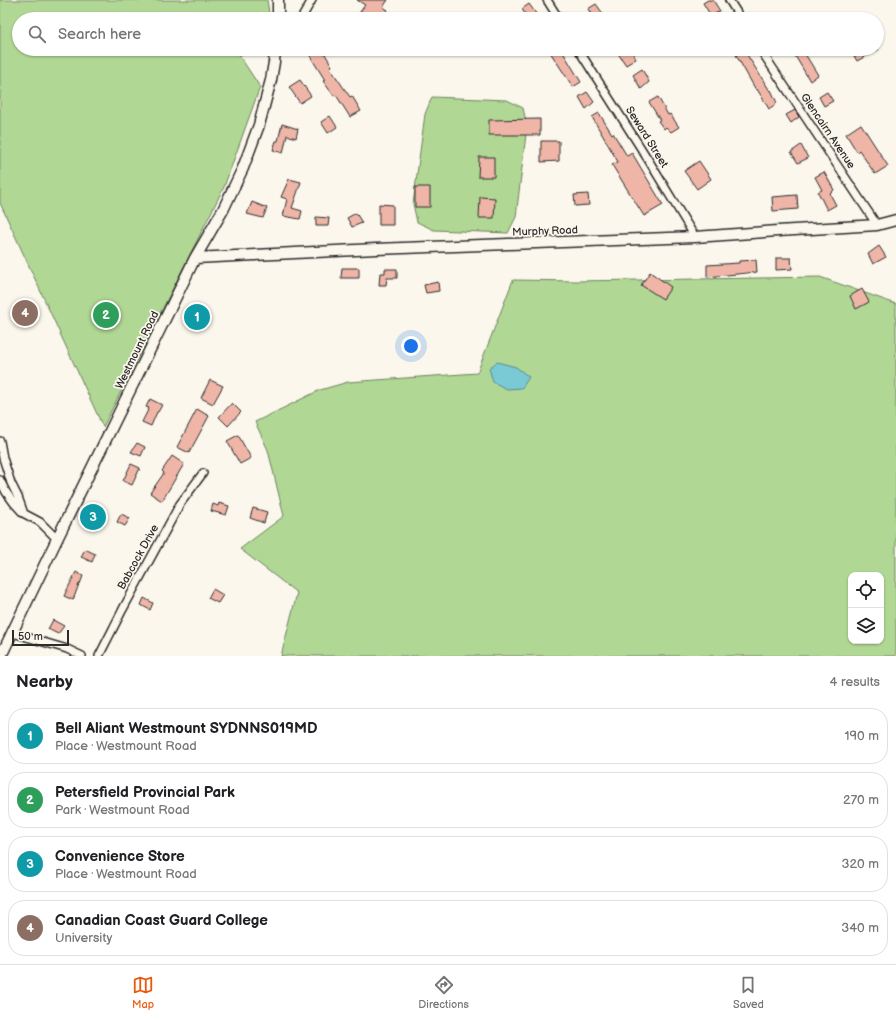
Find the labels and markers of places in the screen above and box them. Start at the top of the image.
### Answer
pin: 4 [12,298,38,328]
pin: 2 [93,300,119,330]
pin: 1 [184,302,210,332]
pin: 3 [80,502,106,532]

